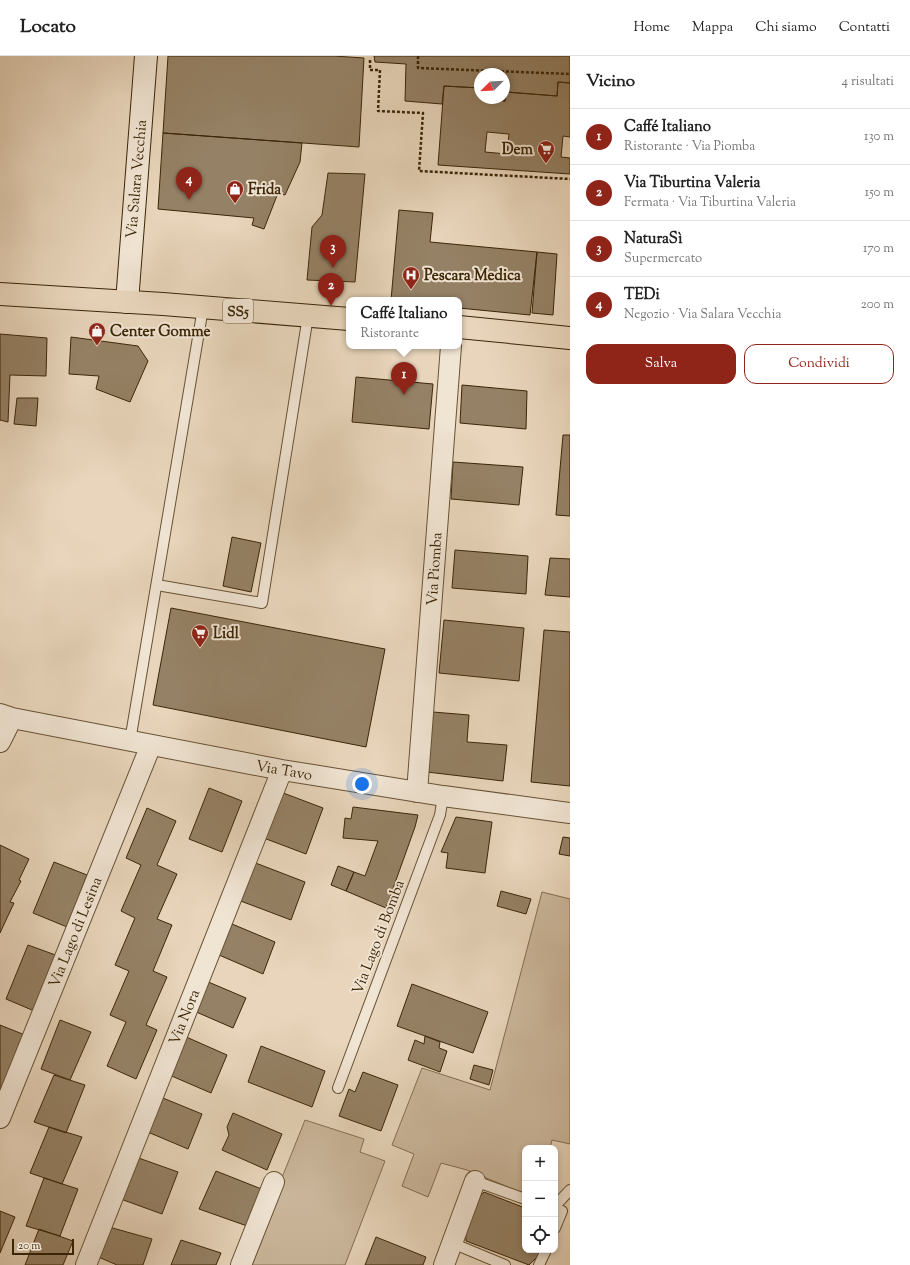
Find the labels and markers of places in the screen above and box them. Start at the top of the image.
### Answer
supermarket icon: Dem [536,139,556,164]
place label: Dem [502,140,534,161]
pin: 4 [176,167,202,200]
shop icon: Frida [225,179,245,204]
place label: Frida [248,180,281,201]
pin: 3 [320,235,346,268]
hospital icon: Pescara Medica [401,265,421,290]
place label: Pescara Medica [424,266,521,287]
pin: 2 [318,273,344,306]
shop icon: Center Gomme [87,321,107,346]
place label: Center Gomme [110,322,210,343]
pin: 1 [391,362,417,395]
supermarket icon: Lidl [190,623,210,648]
place label: Lidl [213,624,240,645]

